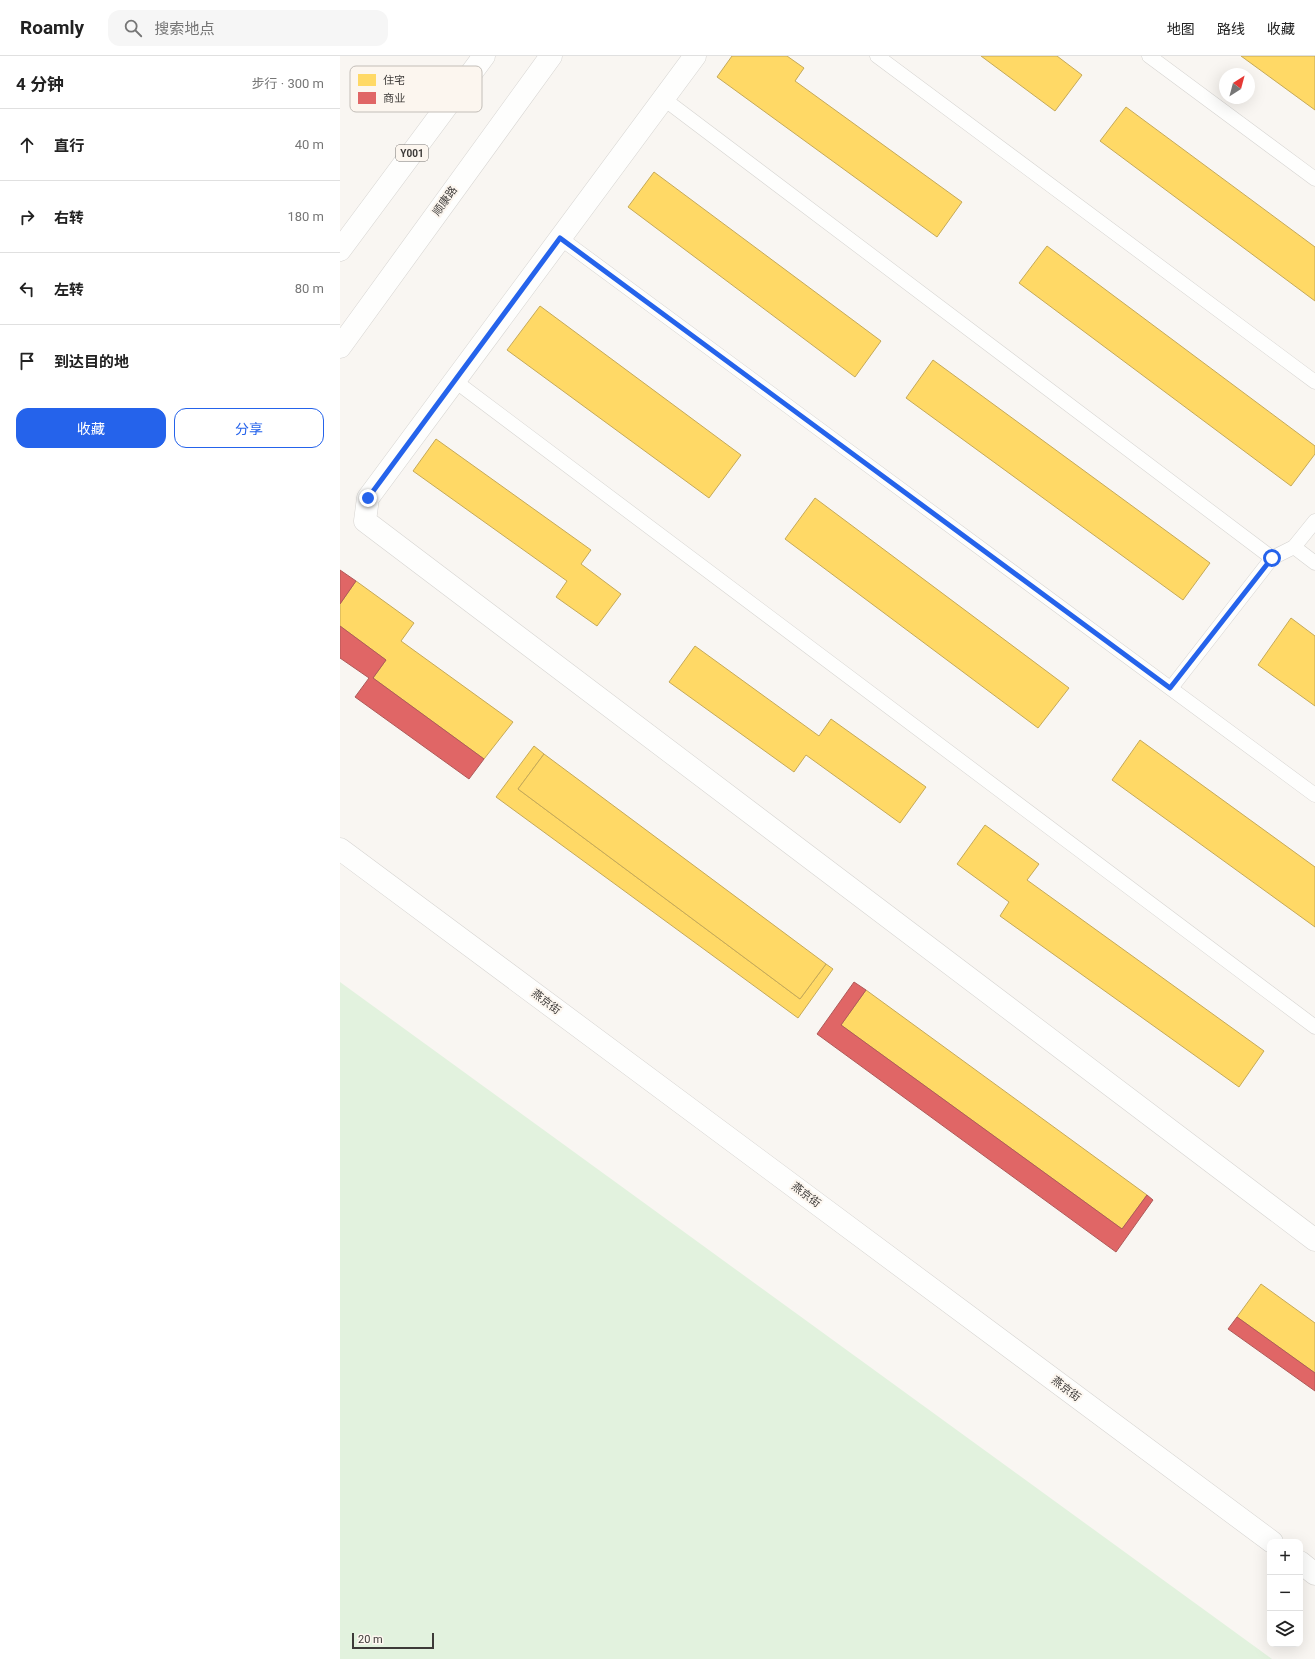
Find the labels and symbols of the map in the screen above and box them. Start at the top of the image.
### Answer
legend [350,66,482,112]
north arrow [1219,68,1255,104]
text: 住宅 [383,74,405,87]
text: 商业 [383,92,405,105]
road number: Y001 [396,145,428,161]
street label: 顺康路 [430,184,460,218]
route end [359,489,377,507]
route start [1263,549,1281,567]
street label: 燕京街 [529,987,563,1017]
street label: 燕京街 [789,1180,823,1210]
street label: 燕京街 [1049,1374,1083,1404]
scale bar [352,1631,434,1650]

